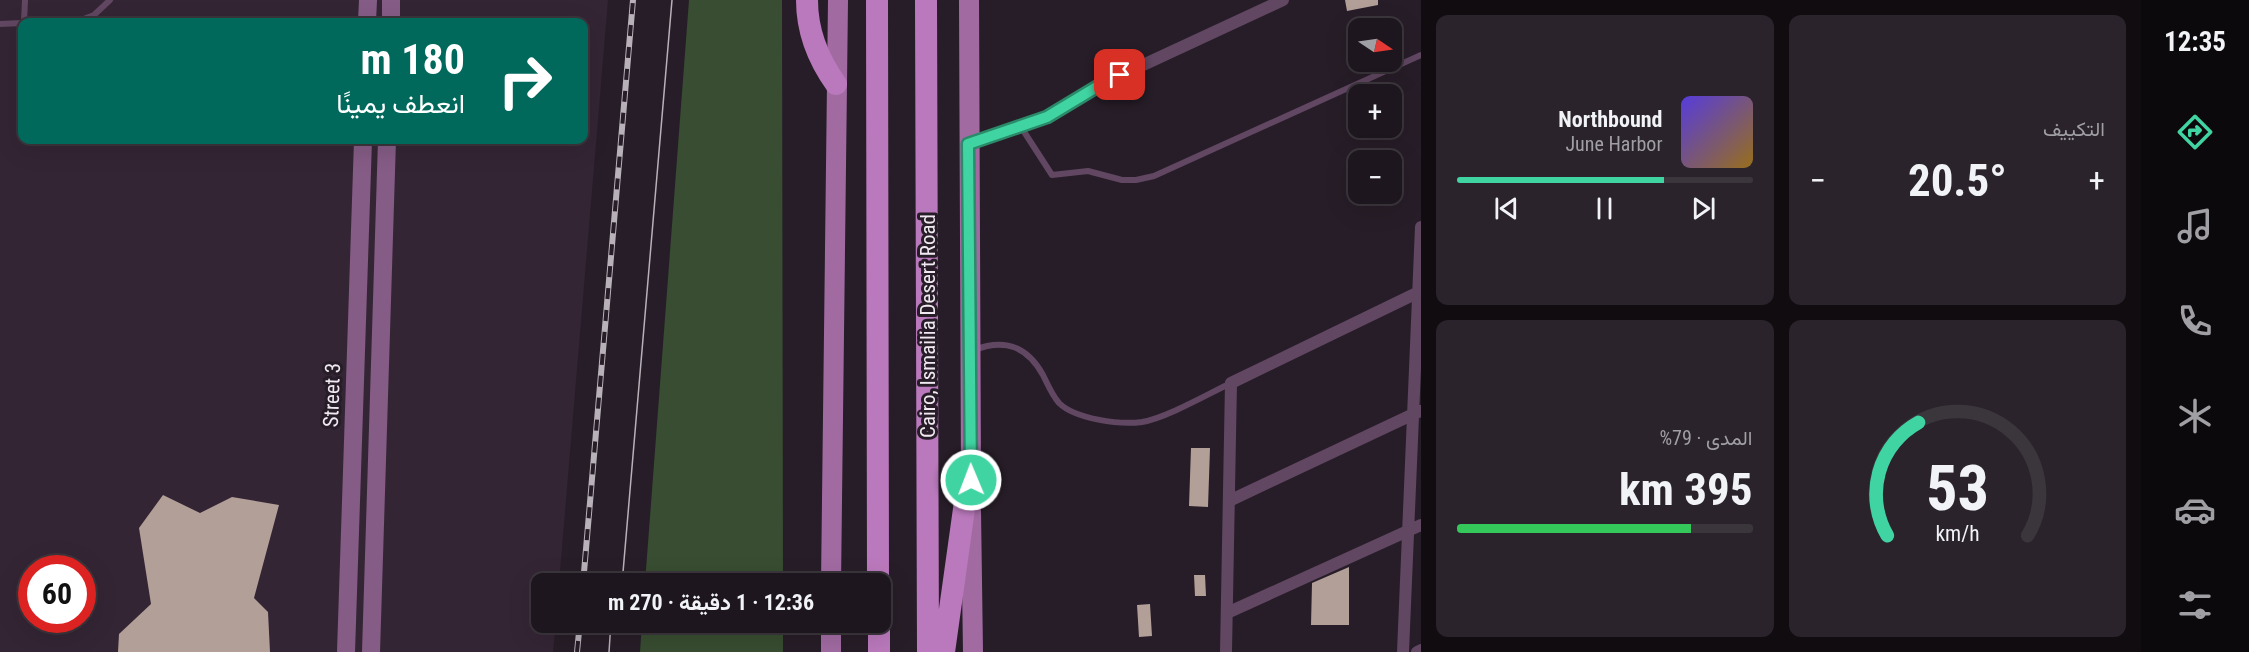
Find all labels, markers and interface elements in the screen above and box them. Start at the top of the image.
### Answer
north arrow [1348,18,1402,72]
map controls [1348,18,1402,204]
text: 12:35 [2164,26,2226,58]
text: 180 m [360,35,465,84]
icon: right [486,42,564,120]
pin [1094,49,1145,100]
icon: arrive [1103,58,1136,91]
button: + [1348,84,1402,138]
text: انعطف يمينًا [336,88,465,120]
text: Northbound [1558,107,1663,132]
icon: directions [2174,111,2216,153]
text: التكييف [2043,117,2105,141]
text: June Harbor [1565,132,1663,156]
button: − [1348,150,1402,204]
text: 20.5° [1908,154,2007,207]
text: − [1810,161,1826,200]
text: + [2089,161,2105,200]
icon: previous [1490,192,1523,225]
icon: pause [1588,192,1621,225]
icon: next [1687,192,1720,225]
icon: music [2174,205,2216,247]
street label: Cairo, Ismailia Desert Road [916,214,940,438]
icon: phone [2174,300,2216,342]
street label: Street 3 [319,362,345,428]
icon: climate [2174,395,2216,437]
text: المدى · 79% [1659,426,1753,450]
position arrow [939,448,1003,512]
text: 53 [1926,452,1989,525]
text: 395 km [1619,463,1753,516]
icon: car [2174,489,2216,531]
text: km/h [1935,521,1979,546]
speed limit sign: 60 [18,555,96,633]
icon: filters [2174,584,2216,626]
text: 12:36 · 1 دقيقة · 270 m [608,590,814,615]

